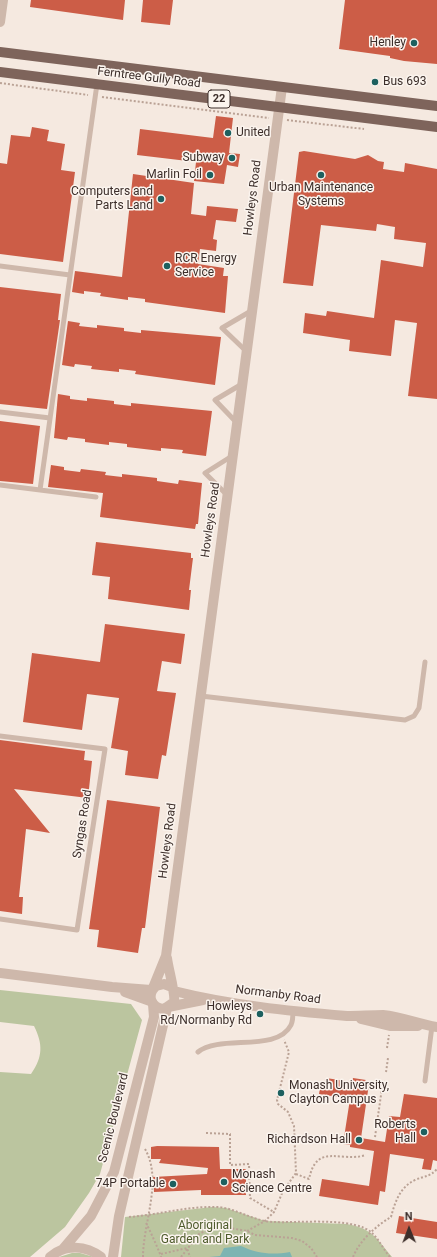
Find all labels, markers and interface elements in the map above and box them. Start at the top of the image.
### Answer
place label: Henley [370,36,406,50]
marker: Henley [409,38,419,48]
street label: Ferntree Gully Road [97,65,201,91]
place label: Bus 693 [383,75,426,89]
marker: Bus 693 [370,77,380,87]
road number: 22 [208,90,230,108]
place label: United [236,126,270,140]
marker: United [223,128,233,138]
place label: Subway [182,151,224,165]
marker: Subway [227,153,237,163]
street label: Howleys Road [241,159,265,237]
place label: Marlin Foil [146,168,202,182]
marker: Marlin Foil [205,170,215,180]
marker: Urban Maintenance Systems [316,170,326,180]
place label: Urban Maintenance Systems [269,181,373,209]
place label: Computers and Parts Land [71,185,153,213]
marker: Computers and Parts Land [156,194,166,204]
place label: RCR Energy Service [175,252,237,280]
marker: RCR Energy Service [162,261,172,271]
street label: Howleys Road [199,481,223,559]
street label: Syngas Road [70,789,96,859]
street label: Howleys Road [156,802,180,880]
street label: Normanby Road [234,983,322,1007]
place label: Howleys Rd/Normanby Rd [160,1000,252,1028]
marker: Howleys Rd/Normanby Rd [255,1009,265,1019]
street label: Scenic Boulevard [96,1072,132,1164]
place label: Monash University, Clayton Campus [289,1079,389,1107]
marker: Monash University, Clayton Campus [276,1088,286,1098]
place label: Roberts Hall [374,1118,416,1146]
marker: Roberts Hall [419,1127,429,1137]
place label: Richardson Hall [267,1133,351,1147]
marker: Richardson Hall [354,1135,364,1145]
place label: Monash Science Centre [232,1168,312,1196]
place label: 74P Portable [96,1177,165,1191]
marker: Monash Science Centre [219,1177,229,1187]
marker: 74P Portable [168,1179,178,1189]
north arrow [389,1209,429,1249]
text: N [405,1210,413,1223]
park label: Aboriginal Garden and Park [161,1219,249,1247]

